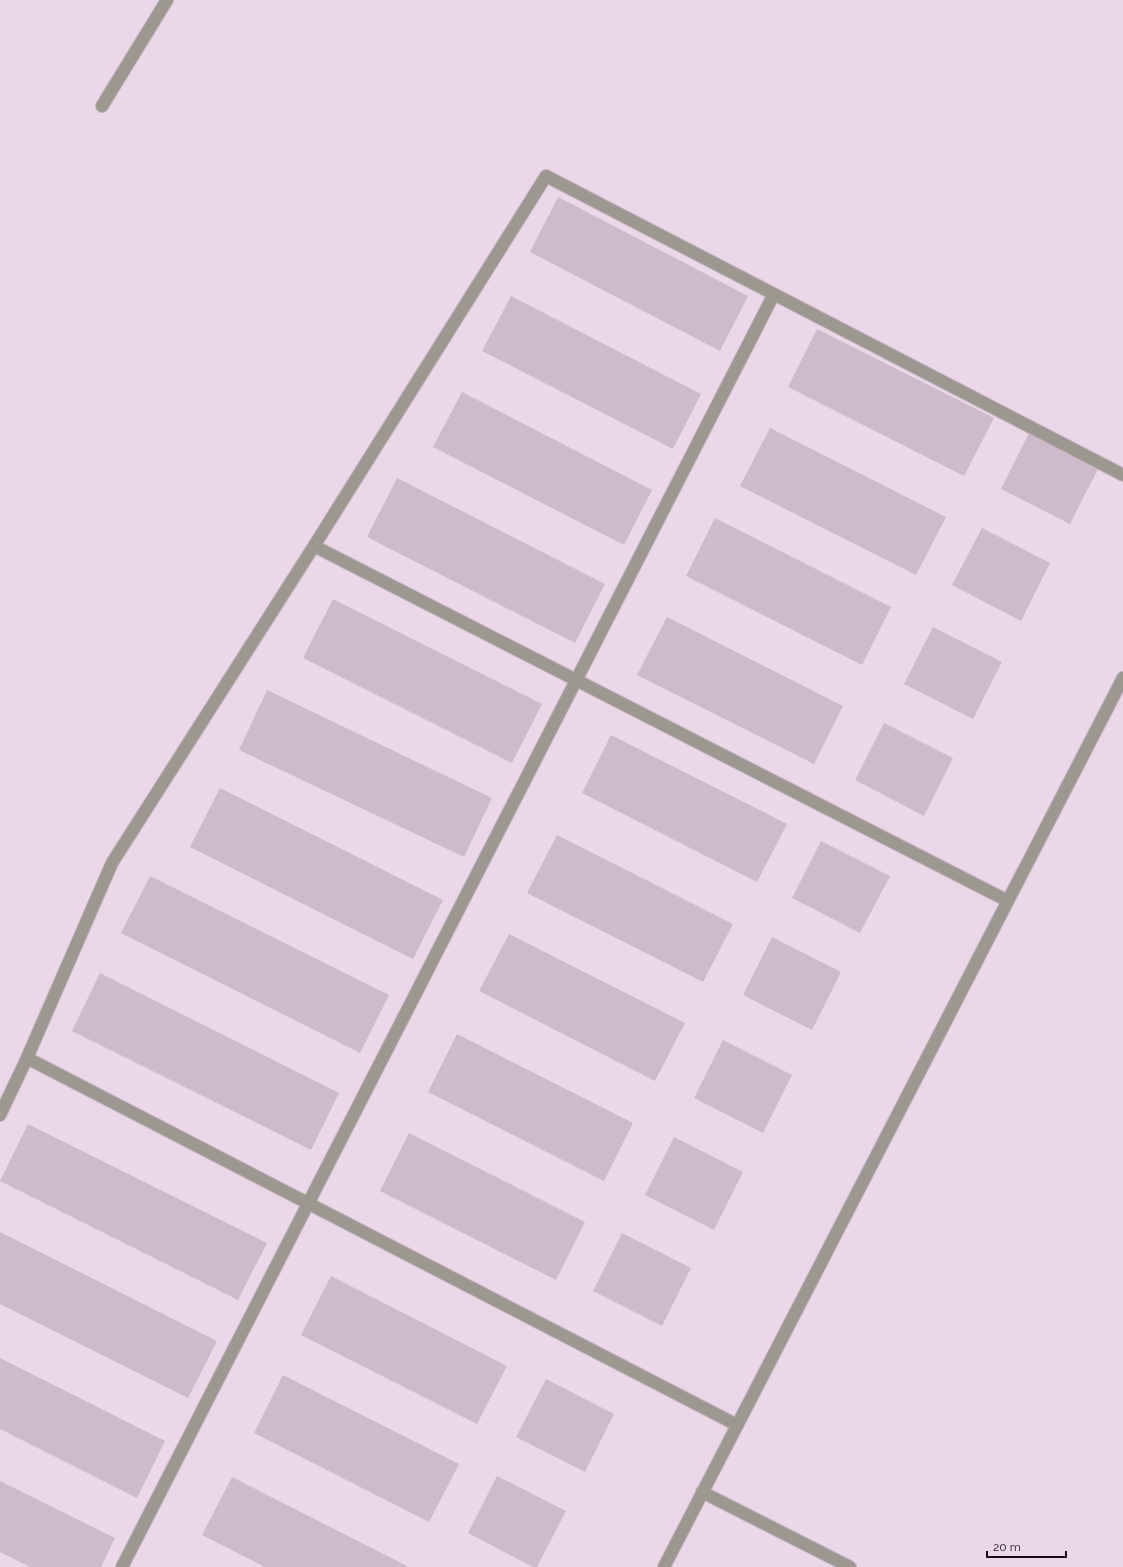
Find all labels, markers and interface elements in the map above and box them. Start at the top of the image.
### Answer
scale bar [987,1533,1066,1559]
text: 20 m [993,1540,1021,1554]

